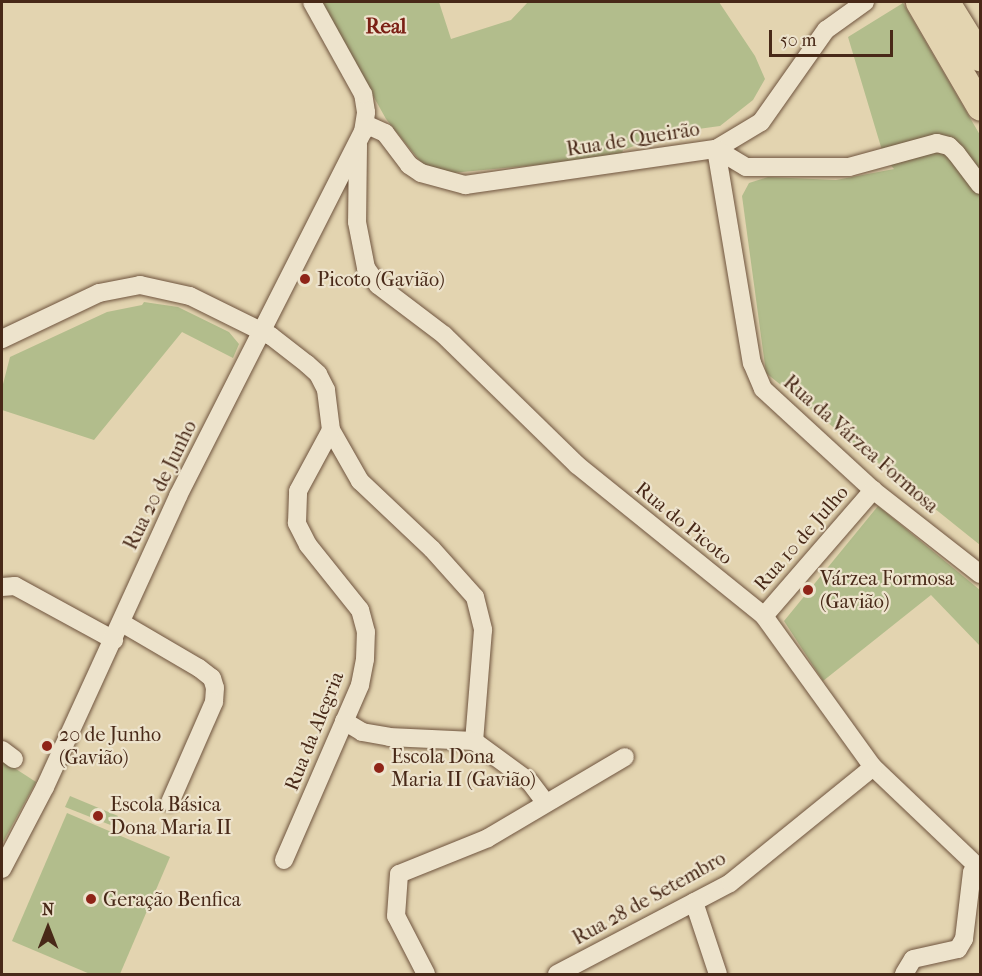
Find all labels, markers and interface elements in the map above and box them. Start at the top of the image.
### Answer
district label: Real [366,13,406,39]
scale bar [772,18,896,56]
text: 50 m [780,30,816,51]
street label: Rua de Queirão [565,117,701,161]
place label: Picoto (Gavião) [317,267,445,291]
marker: Picoto (Gavião) [298,272,312,286]
street label: Rua da Várzea Formosa [779,370,943,518]
street label: Rua 20 de Junho [118,416,202,554]
street label: Rua do Picoto [630,476,738,570]
street label: Rua 10 de Julho [749,480,853,596]
place label: Várzea Formosa (Gavião) [820,566,954,613]
marker: Várzea Formosa (Gavião) [801,583,815,597]
street label: Rua da Alegria [279,668,349,794]
place label: 20 de Junho (Gavião) [59,722,161,769]
marker: 20 de Junho (Gavião) [40,739,54,753]
place label: Escola Dona Maria II (Gavião) [391,744,536,791]
marker: Escola Dona Maria II (Gavião) [372,761,386,775]
place label: Escola Básica Dona Maria II [110,792,232,839]
marker: Escola Básica Dona Maria II [91,809,105,823]
street label: Rua 28 de Setembro [568,846,730,950]
place label: Geração Benfica [103,887,241,911]
marker: Geração Benfica [84,892,98,906]
north arrow [18,898,78,958]
text: N [42,900,54,919]

